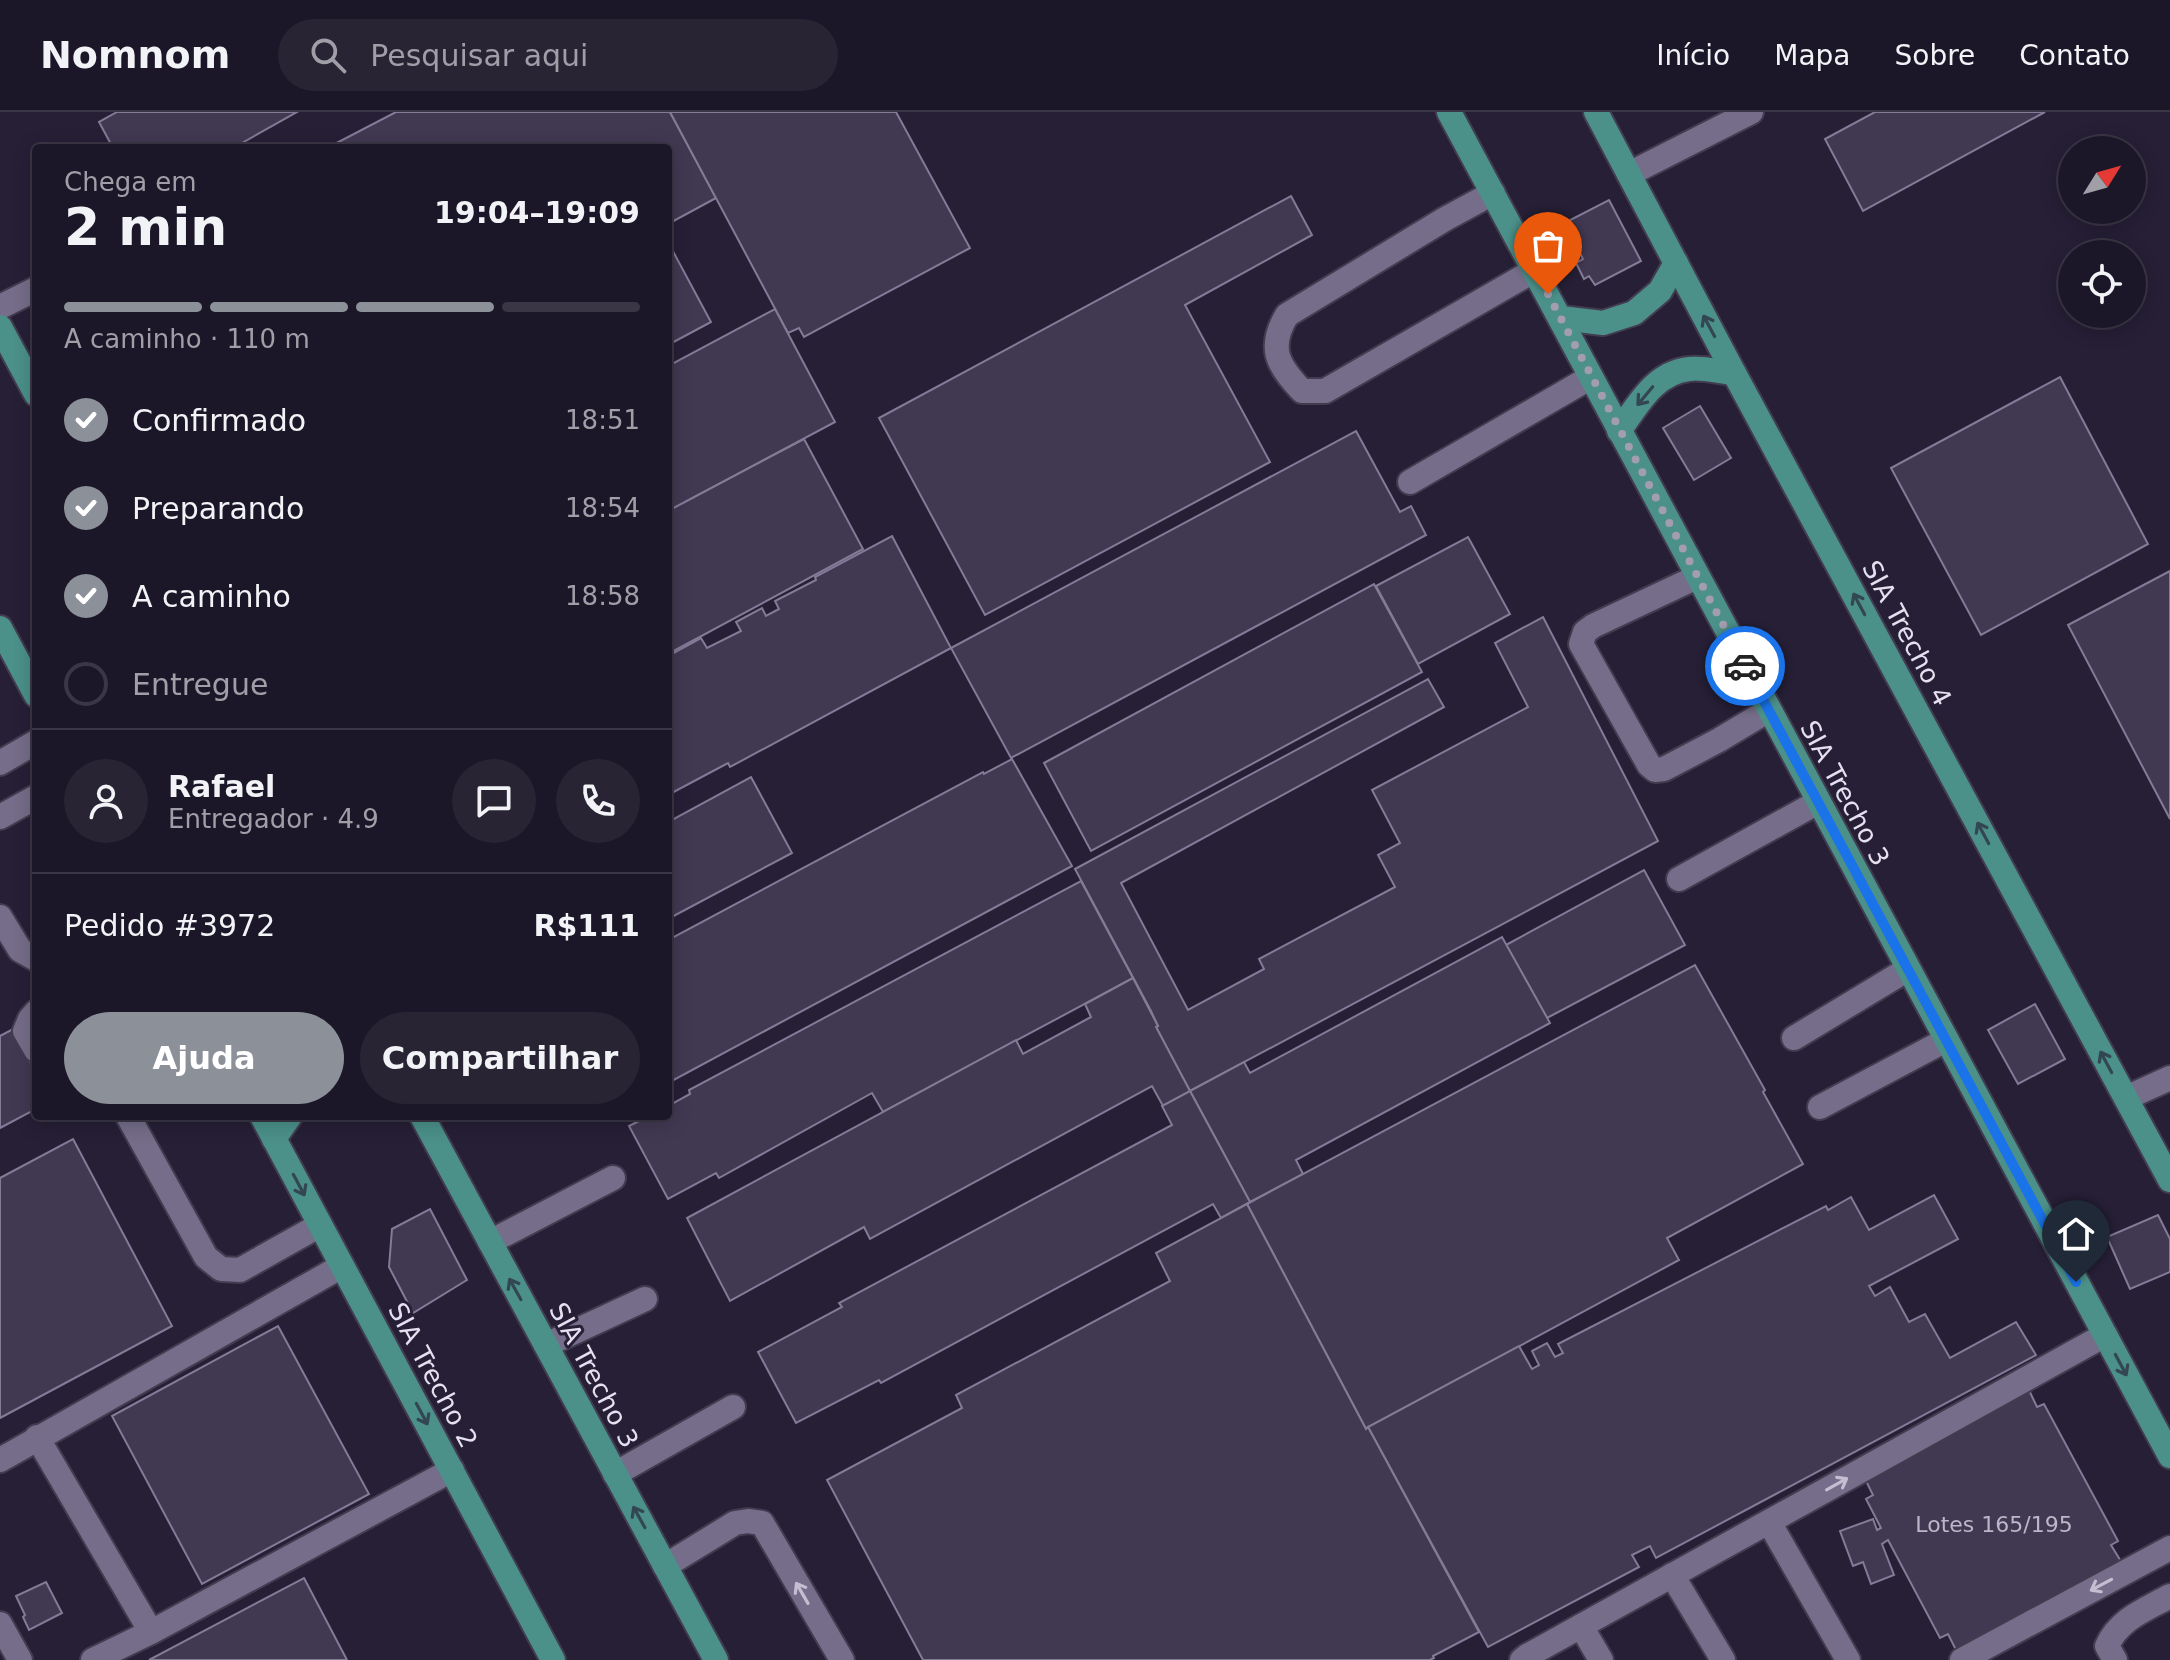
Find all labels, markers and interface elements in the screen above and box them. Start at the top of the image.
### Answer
search box [278,19,838,91]
text: Nomnom [40,33,230,77]
icon: search [306,33,350,77]
text: Pesquisar aqui [370,38,588,73]
text: Início [1656,39,1730,72]
text: Mapa [1774,39,1851,72]
text: Sobre [1895,39,1975,72]
text: Contato [2019,39,2130,72]
north arrow [2058,136,2146,224]
map controls [2058,136,2146,328]
text: Chega em [64,167,197,197]
text: 19:04–19:09 [434,195,640,230]
text: 2 min [64,197,227,257]
pin [1514,212,1582,294]
icon: bag [1526,224,1570,268]
button: locate [2058,240,2146,328]
one-way arrow [1701,315,1717,338]
text: A caminho · 110 m [64,324,310,354]
one-way arrow [1636,385,1654,406]
icon: check [64,398,108,442]
text: Confirmado [132,403,306,438]
text: 18:51 [565,405,640,435]
icon: check [64,486,108,530]
text: Preparando [132,491,304,526]
text: 18:54 [565,493,640,523]
street label: SIA Trecho 4 [1856,555,1958,711]
icon: check [64,574,108,618]
text: A caminho [132,579,291,614]
text: 18:58 [565,581,640,611]
one-way arrow [1851,593,1867,616]
courier [1705,626,1785,706]
icon: car [1723,644,1767,688]
text: Entregue [132,667,268,702]
street label: SIA Trecho 3 [1794,715,1896,871]
button: person [64,759,148,843]
button: chat [452,759,536,843]
button: phone [556,759,640,843]
text: Rafael [168,769,275,804]
text: Entregador · 4.9 [168,804,379,834]
one-way arrow [1974,822,1990,845]
text: Pedido #3972 [64,908,275,943]
text: R$111 [533,908,640,943]
button: Ajuda [64,1012,344,1104]
button: Compartilhar [360,1012,640,1104]
one-way arrow [2098,1050,2114,1074]
one-way arrow [291,1173,307,1196]
pin [2042,1200,2110,1282]
icon: home [2054,1212,2098,1256]
one-way arrow [507,1277,523,1301]
street label: SIA Trecho 2 [382,1297,484,1453]
street label: SIA Trecho 3 [543,1297,645,1453]
one-way arrow [2114,1353,2129,1377]
one-way arrow [415,1401,431,1425]
one-way arrow [1825,1476,1848,1492]
one-way arrow [630,1506,646,1530]
house number: Lotes 165/195 [1915,1512,2073,1537]
one-way arrow [2090,1577,2114,1593]
one-way arrow [794,1581,809,1605]

